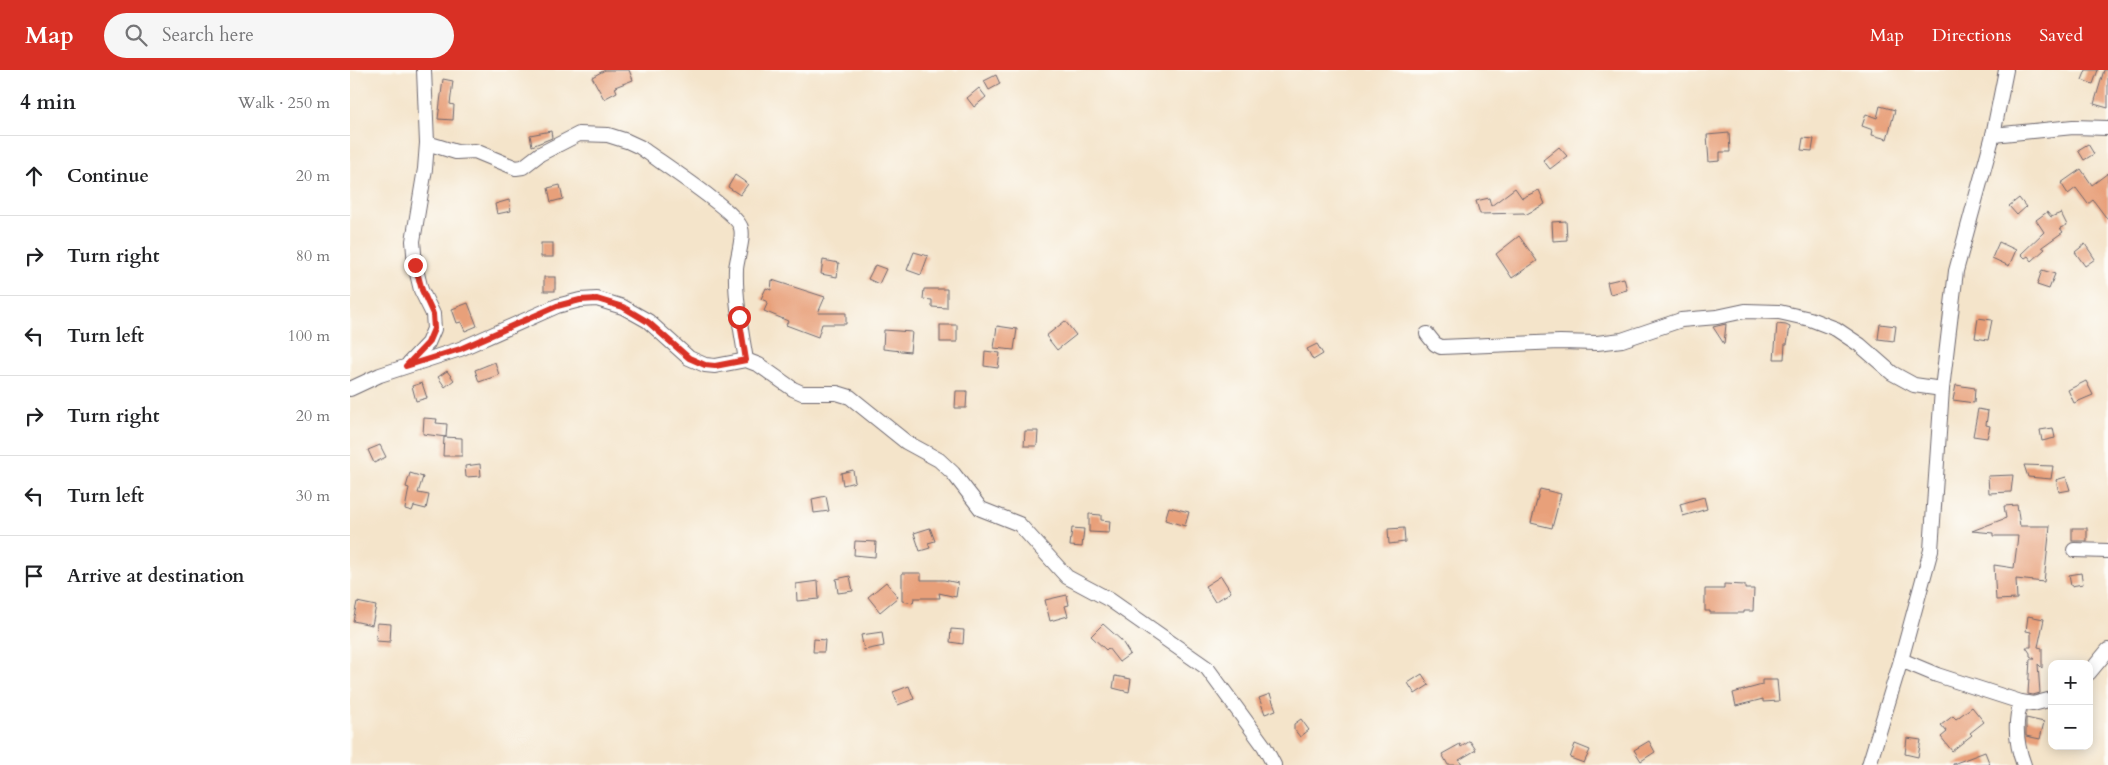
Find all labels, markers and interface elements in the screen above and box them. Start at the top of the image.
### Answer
search box [104,13,454,58]
text: Map [25,19,74,52]
icon: search [122,21,150,49]
text: Search here [162,22,254,48]
text: Map [1870,23,1904,48]
text: Directions [1932,23,2011,48]
text: Saved [2039,23,2083,48]
text: 4 min [20,88,76,117]
text: Walk · 250 m [238,92,330,114]
icon: ahead [20,162,48,190]
text: Continue [67,163,149,189]
text: 20 m [296,165,330,187]
icon: right [20,242,48,270]
text: Turn right [67,243,159,269]
text: 80 m [296,245,330,267]
route end [404,254,427,277]
route start [728,306,751,329]
icon: left [20,322,48,350]
text: Turn left [67,323,144,349]
text: 100 m [288,325,330,347]
icon: right [20,402,48,430]
text: Turn right [67,403,159,429]
text: 20 m [296,405,330,427]
icon: left [20,482,48,510]
text: Turn left [67,483,144,509]
text: 30 m [296,485,330,507]
icon: arrive [20,562,48,590]
text: Arrive at destination [67,563,244,589]
map controls [2048,660,2093,750]
button: + [2048,660,2093,705]
button: − [2048,705,2093,750]

